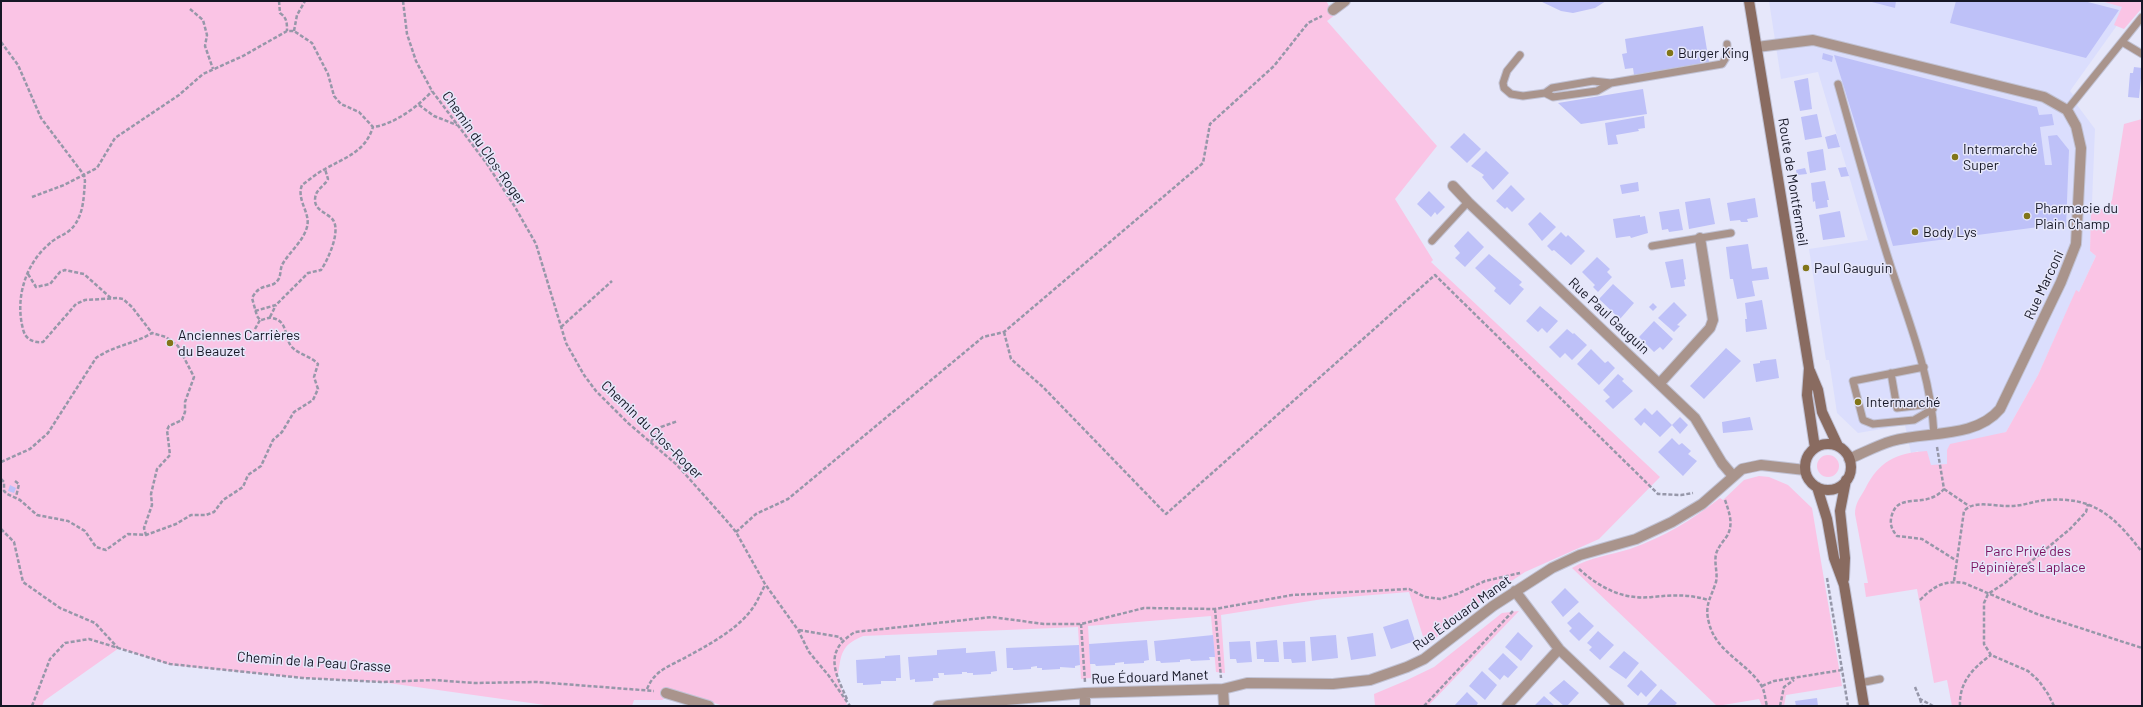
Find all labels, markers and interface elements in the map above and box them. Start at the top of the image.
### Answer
place label: Burger King [1678,45,1749,61]
marker: Burger King [1665,48,1675,58]
street label: Chemin du Clos-Roger [439,88,529,208]
street label: Route de Montfermeil [1775,117,1811,247]
place label: Intermarché Super [1963,141,2038,174]
marker: Intermarché Super [1950,152,1960,162]
place label: Pharmacie du Plain Champ [2035,200,2118,232]
marker: Pharmacie du Plain Champ [2022,211,2032,221]
place label: Body Lys [1923,224,1977,240]
marker: Body Lys [1910,227,1920,237]
street label: Rue Marconi [2021,248,2067,322]
place label: Paul Gauguin [1814,260,1892,276]
marker: Paul Gauguin [1801,263,1811,273]
street label: Rue Paul Gauguin [1565,274,1653,358]
place label: Anciennes Carrières du Beauzet [178,327,300,360]
marker: Anciennes Carrières du Beauzet [165,338,175,348]
street label: Chemin du Clos-Roger [598,377,706,483]
place label: Intermarché [1866,394,1941,410]
marker: Intermarché [1853,397,1863,407]
park label: Parc Privé des Pépinières Laplace [1970,543,2086,576]
street label: Rue Édouard Manet [1410,572,1514,654]
street label: Chemin de la Peau Grasse [236,648,392,676]
street label: Rue Édouard Manet [1091,667,1209,687]

